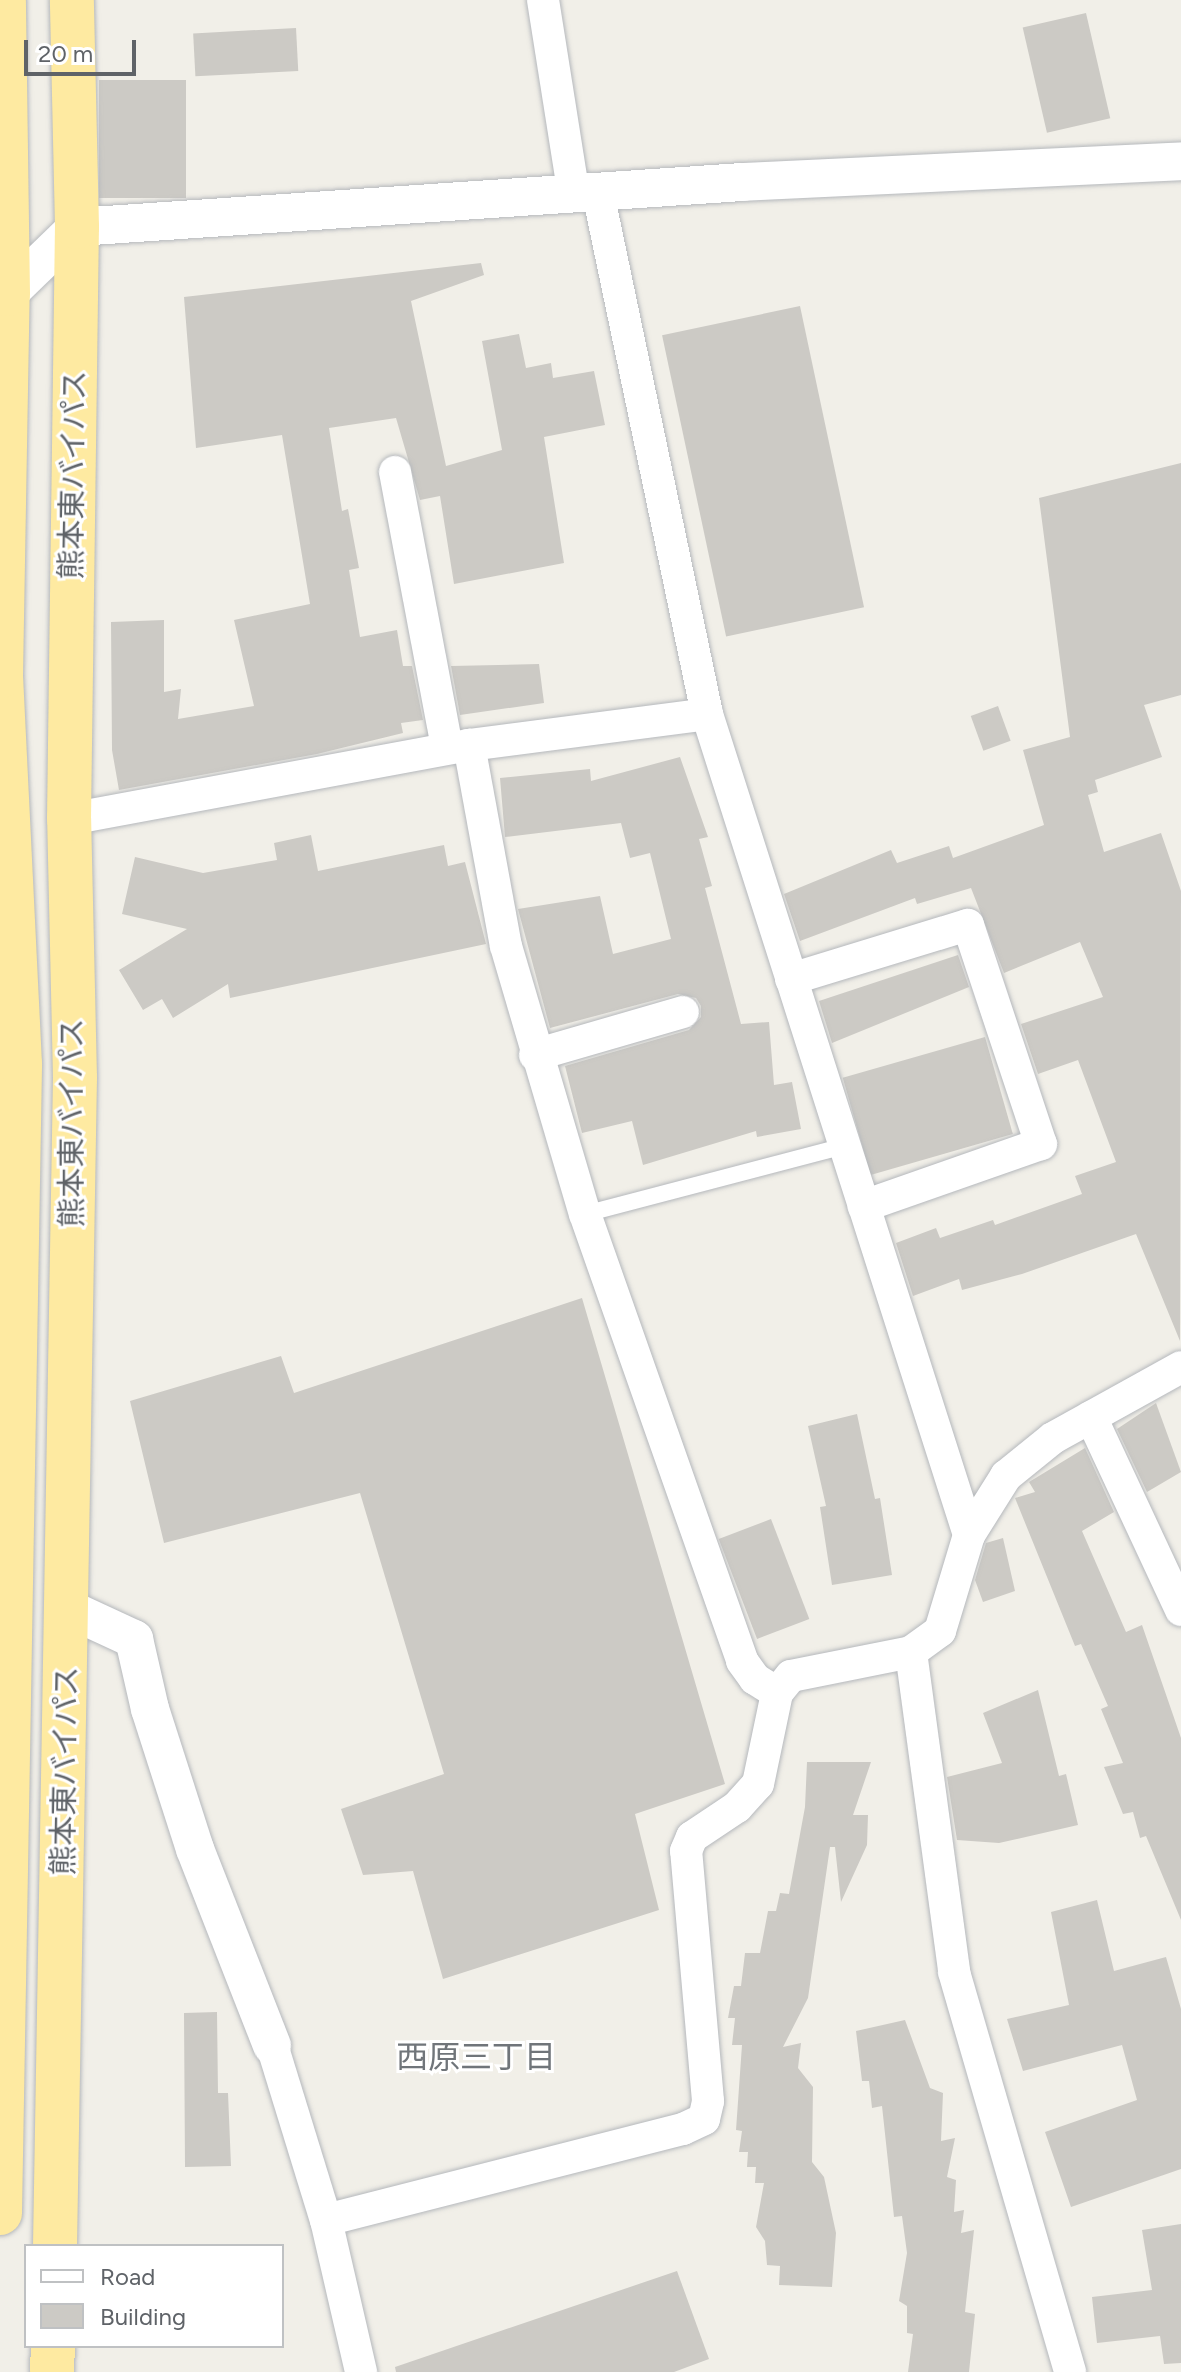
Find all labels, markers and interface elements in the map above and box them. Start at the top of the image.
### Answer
scale bar [28,24,140,74]
text: 20 m [38,39,93,68]
street label: 熊本東バイパス [53,370,93,580]
street label: 熊本東バイパス [54,1018,90,1228]
street label: 熊本東バイパス [45,1666,85,1876]
district label: 西原三丁目 [396,2038,556,2076]
legend [24,2244,284,2348]
text: Road [100,2262,155,2291]
text: Building [100,2302,186,2331]

